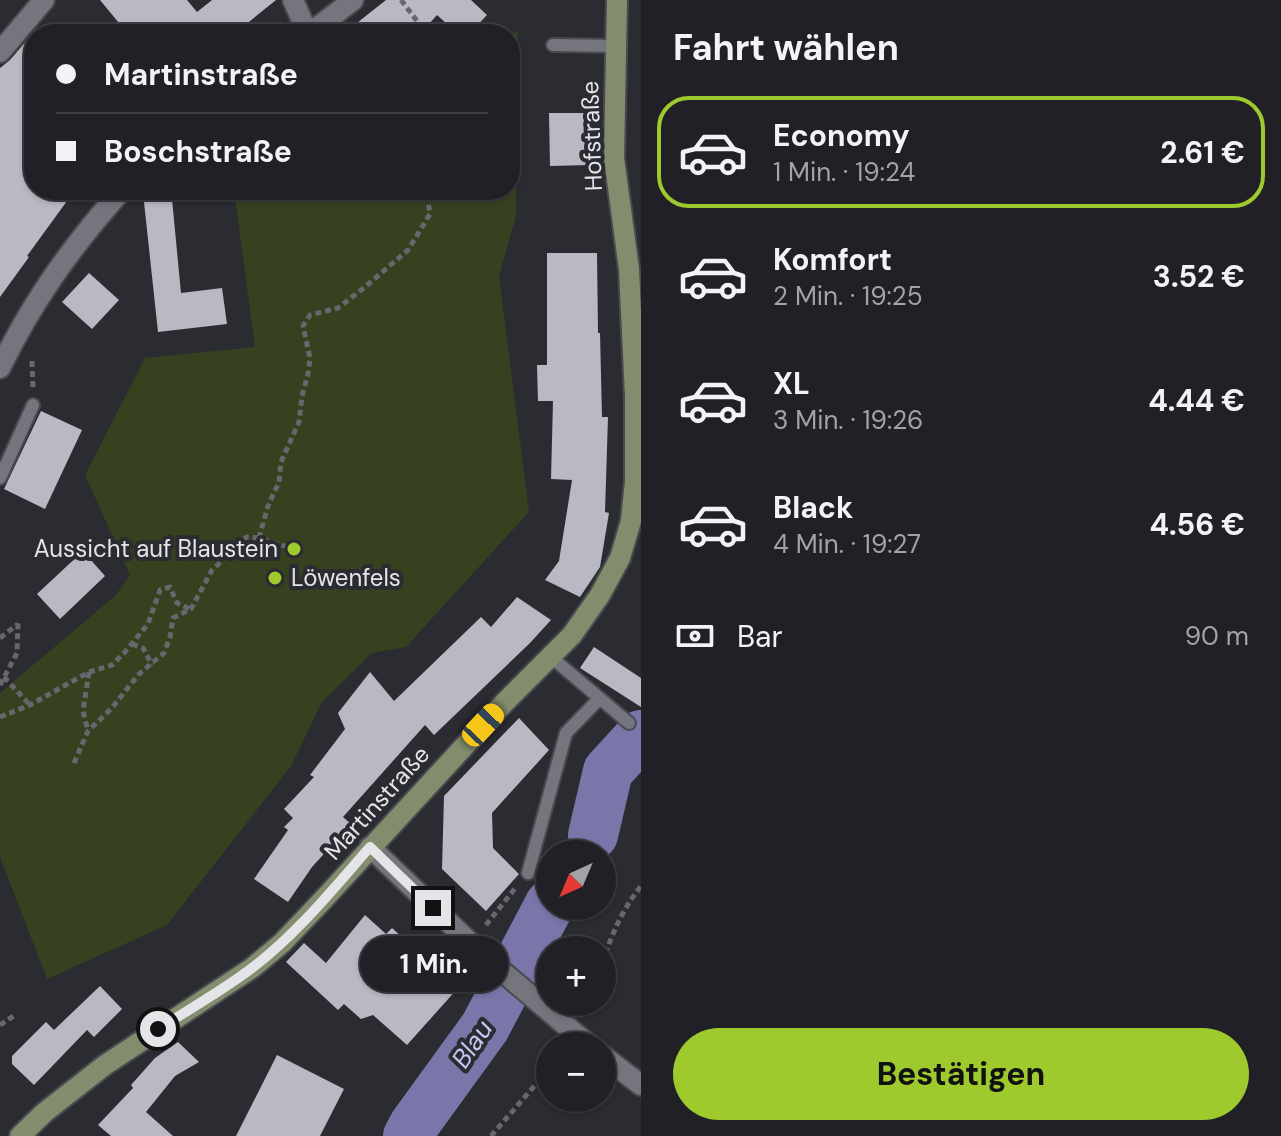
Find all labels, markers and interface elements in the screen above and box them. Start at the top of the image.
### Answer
text: Fahrt wählen [673,24,899,71]
text: Martinstraße [104,55,298,94]
street label: Hofstraße [574,80,609,192]
icon: car [677,116,749,188]
text: Economy [773,116,910,155]
text: Boschstraße [104,132,292,171]
text: 2.61 € [1160,133,1245,172]
text: 1 Min. · 19:24 [773,155,915,189]
icon: car [677,240,749,312]
text: Komfort [773,240,892,279]
text: 3.52 € [1153,257,1245,296]
text: 2 Min. · 19:25 [773,279,923,313]
icon: car [677,364,749,436]
text: XL [773,364,810,403]
text: 4.44 € [1148,381,1245,420]
text: 3 Min. · 19:26 [773,403,923,437]
icon: car [677,488,749,560]
text: Black [773,488,853,527]
text: 4.56 € [1150,505,1245,544]
text: 4 Min. · 19:27 [773,527,921,561]
place label: Aussicht auf Blaustein [34,533,278,564]
marker: Aussicht auf Blaustein [285,540,303,558]
place label: Löwenfels [291,562,401,593]
marker: Löwenfels [266,569,284,587]
icon: cash [673,614,717,658]
text: Bar [737,617,783,656]
text: 90 m [1185,619,1249,653]
car [458,699,508,751]
street label: Martinstraße [317,739,436,866]
north arrow [536,840,616,920]
map controls [536,840,616,1112]
route end [415,890,451,926]
callout: 1 Min. [359,936,507,992]
button: + [536,936,616,1016]
text: 1 Min. [400,947,468,981]
route start [140,1011,176,1047]
water label: Blau [444,1013,500,1075]
button: Bestätigen [673,1028,1249,1120]
button: − [536,1032,616,1112]

